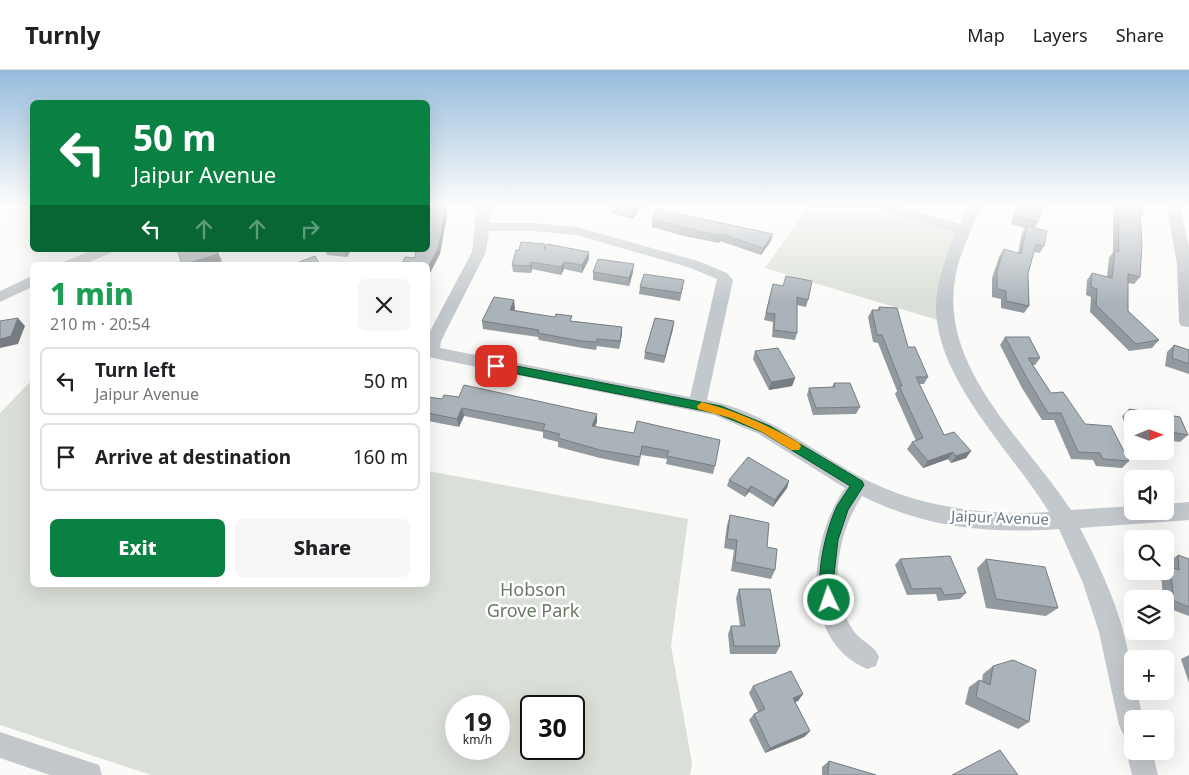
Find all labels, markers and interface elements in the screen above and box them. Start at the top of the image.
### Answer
text: Turnly [25,18,100,51]
text: Map [967,23,1005,47]
text: Layers [1033,23,1088,47]
text: Share [1116,23,1164,47]
text: 50 m [133,114,216,161]
icon: left [50,120,115,185]
text: Jaipur Avenue [133,159,276,189]
icon: left [137,215,165,243]
icon: ahead [190,215,218,243]
icon: ahead [243,215,271,243]
icon: right [296,215,324,243]
text: 1 min [50,273,134,314]
button: close [358,279,410,331]
text: 210 m · 20:54 [50,313,150,335]
pin [475,345,517,387]
icon: arrive [482,352,510,380]
text: Turn left [95,357,176,383]
icon: left [52,367,80,395]
text: 50 m [364,368,408,394]
text: Jaipur Avenue [95,383,199,405]
north arrow [1124,410,1174,460]
map controls [1124,410,1174,760]
icon: arrive [52,443,80,471]
text: Arrive at destination [95,444,291,470]
text: 160 m [353,444,408,470]
button: sound [1124,470,1174,520]
street label: Jaipur Avenue [949,505,1049,529]
button: Exit [50,519,225,577]
button: Share [235,519,410,577]
button: search [1124,530,1174,580]
position arrow [802,573,854,625]
park label: Hobson Grove Park [487,577,580,622]
button: layers [1124,590,1174,640]
button: + [1124,650,1174,700]
speed limit sign: 30 [520,695,585,760]
text: 19 [463,704,492,738]
button: − [1124,710,1174,760]
text: km/h [463,731,492,748]

